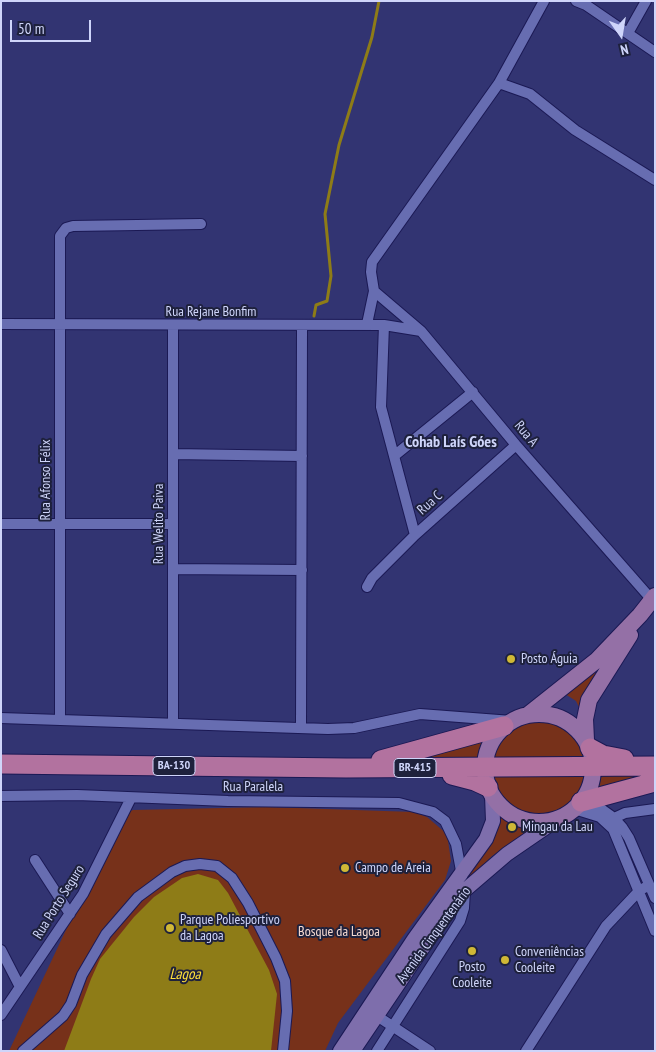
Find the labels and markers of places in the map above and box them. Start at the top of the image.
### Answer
place label: Posto Águia [521,651,578,667]
marker: Posto Águia [505,653,517,665]
place label: Mingau da Lau [522,819,593,835]
marker: Mingau da Lau [506,821,518,833]
place label: Campo de Areia [355,860,431,876]
marker: Campo de Areia [339,862,351,874]
place label: Parque Poliesportivo da Lagoa [180,912,280,944]
marker: Parque Poliesportivo da Lagoa [164,922,176,934]
place label: Conveniências Cooleite [515,944,584,976]
marker: Posto Cooleite [466,945,478,957]
marker: Conveniências Cooleite [499,954,511,966]
place label: Posto Cooleite [452,959,492,992]

